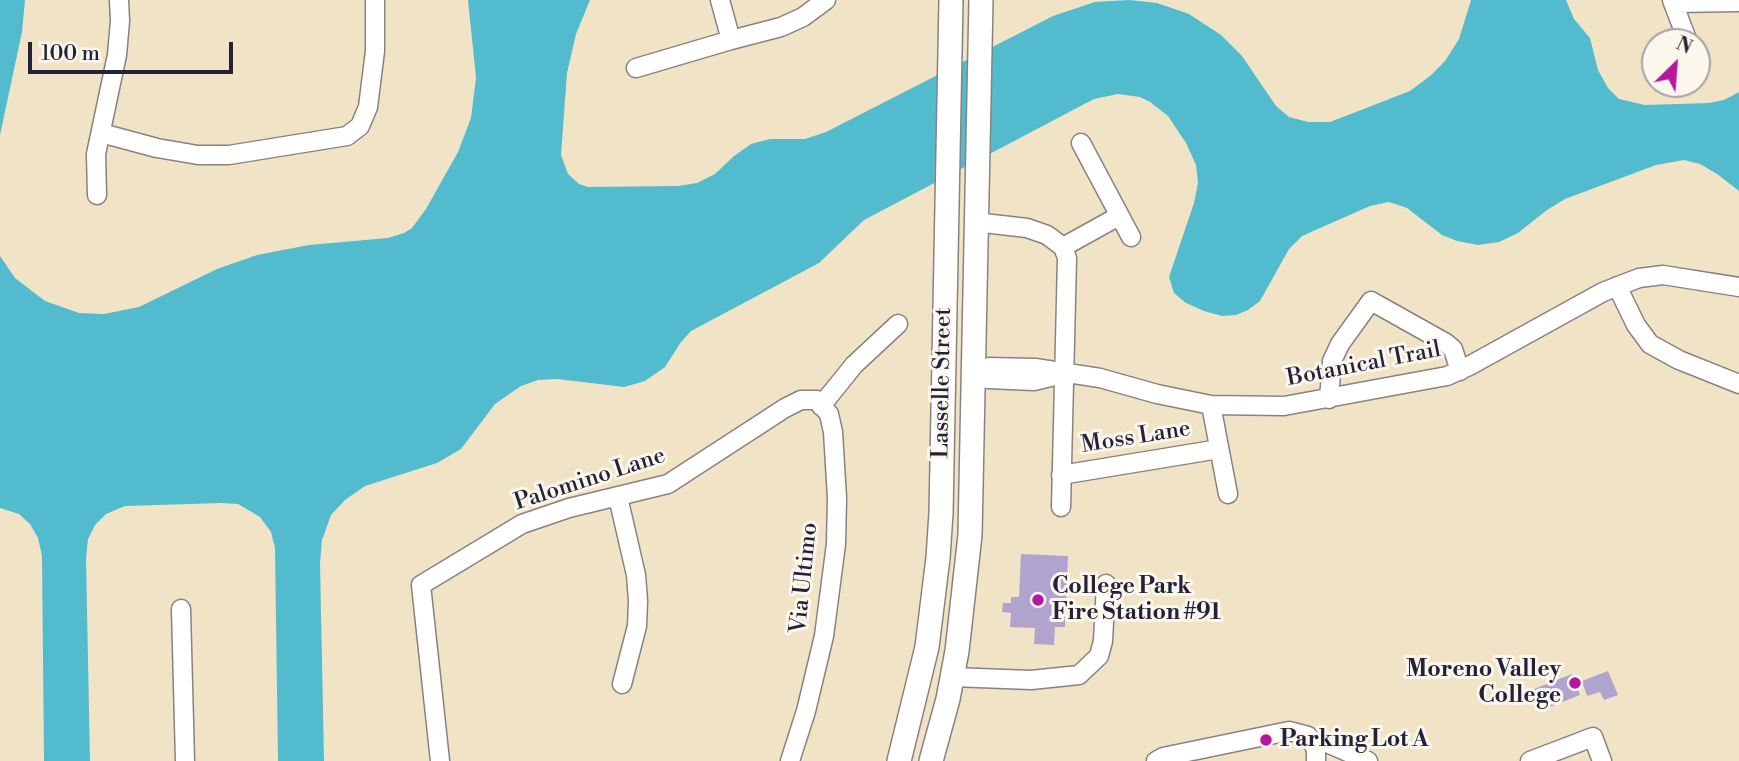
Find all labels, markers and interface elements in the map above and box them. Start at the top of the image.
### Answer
scale bar [32,28,236,72]
north arrow [1641,28,1711,98]
text: N [1672,32,1696,60]
text: 100 m [41,41,100,67]
street label: Lasselle Street [928,307,958,459]
street label: Botanical Trail [1285,337,1443,393]
street label: Moss Lane [1079,416,1193,460]
street label: Palomino Lane [511,443,669,517]
street label: Via Ultimo [785,521,825,635]
place label: College Park Fire Station #91 [1052,573,1221,627]
marker: College Park Fire Station #91 [1030,592,1046,608]
place label: Moreno Valley College [1406,656,1561,710]
marker: Moreno Valley College [1567,675,1583,691]
place label: Parking Lot A [1280,726,1428,754]
marker: Parking Lot A [1258,732,1274,748]

